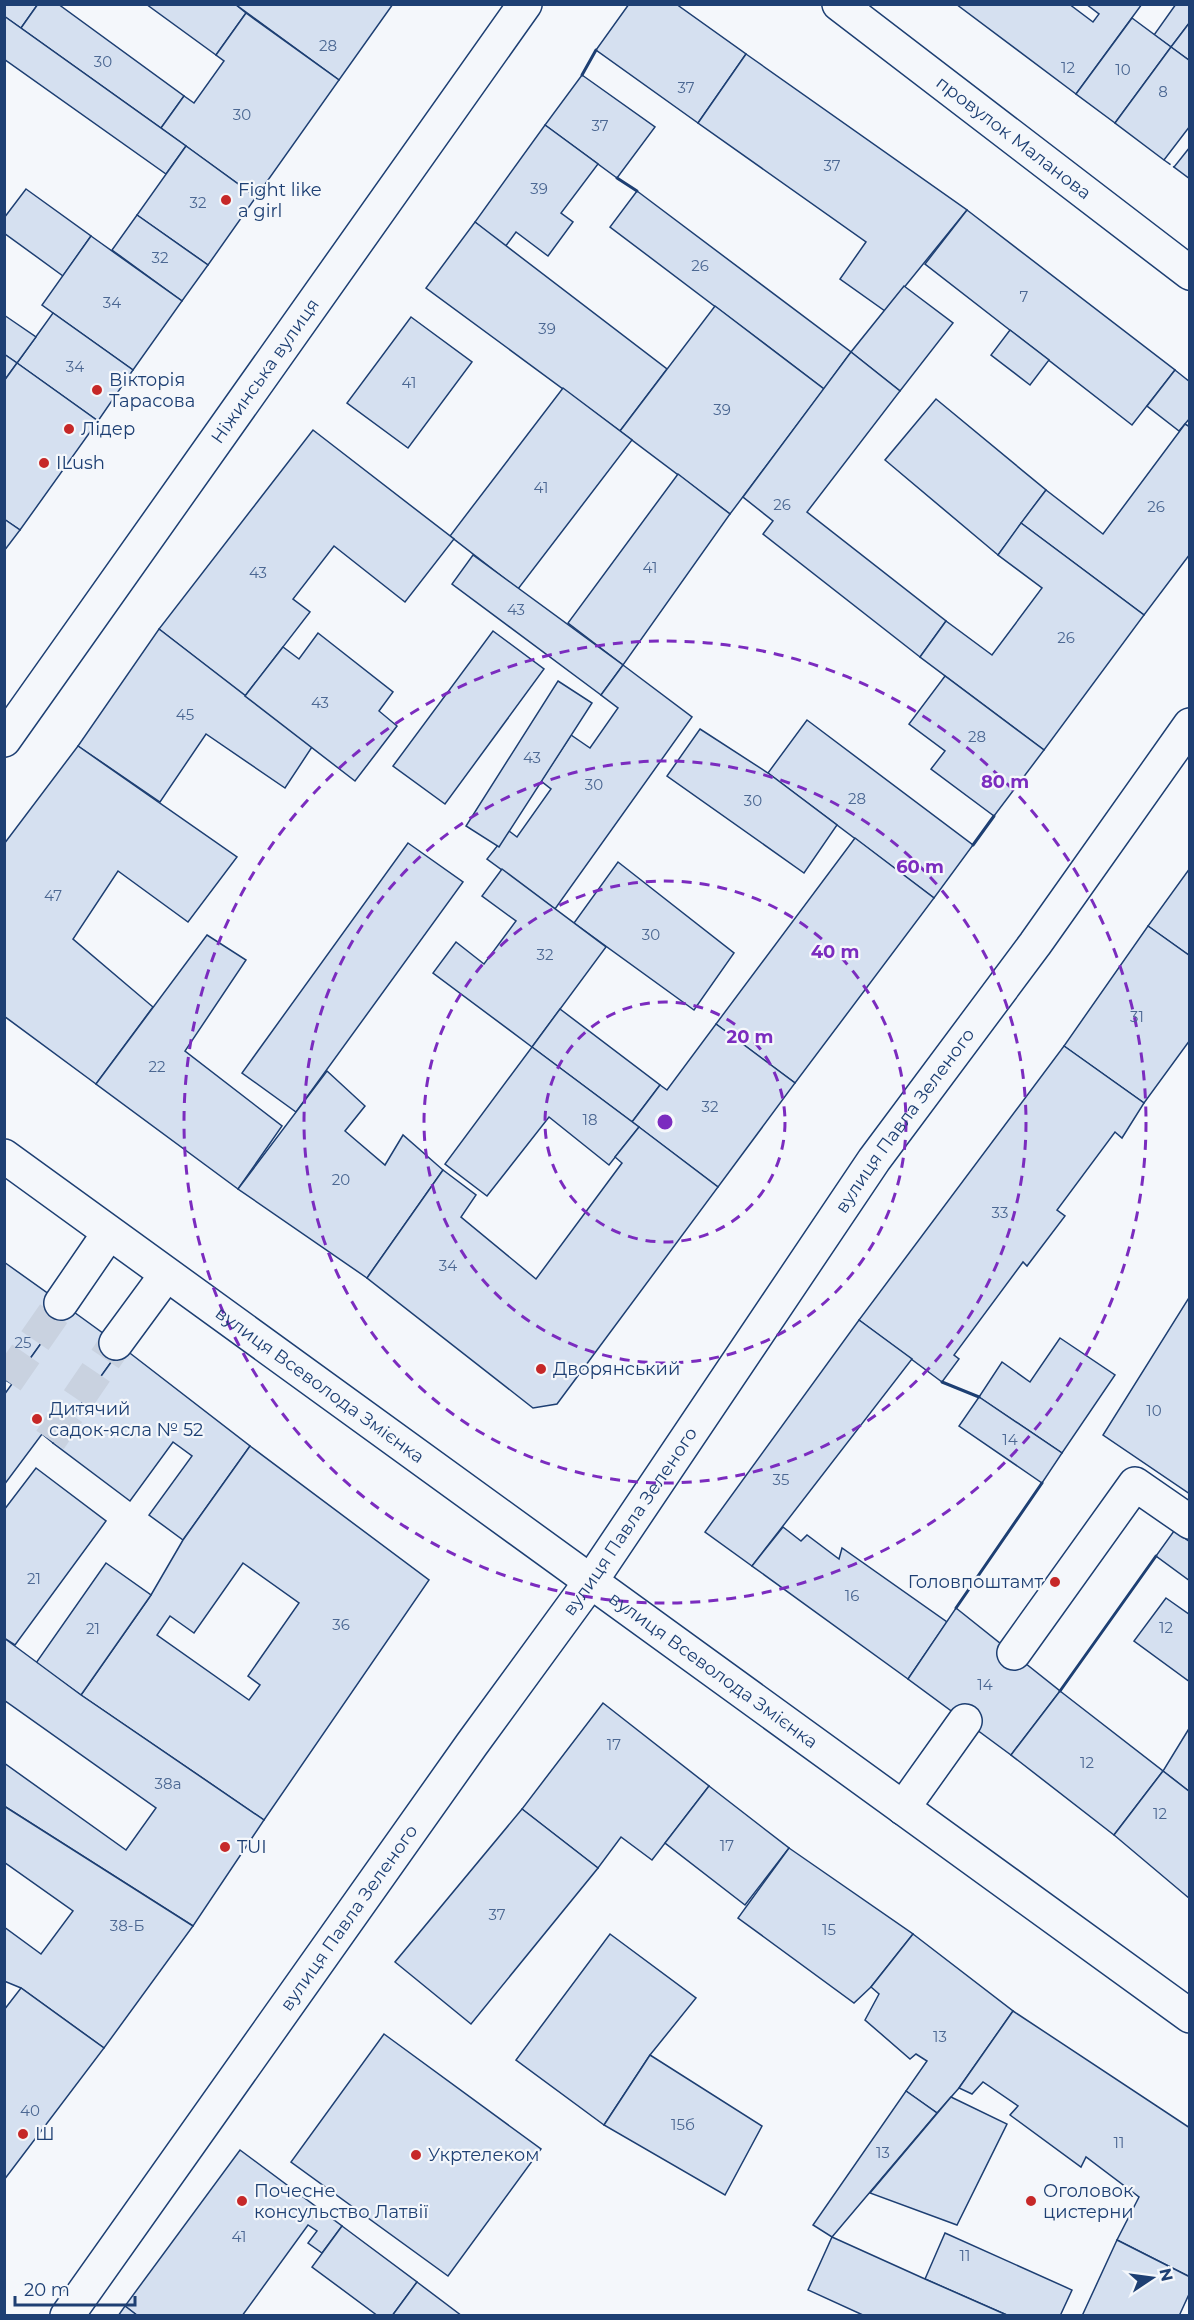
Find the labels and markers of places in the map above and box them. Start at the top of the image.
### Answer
place label: Fight like a girl [238,179,322,222]
marker: Fight like a girl [219,193,233,207]
place label: Вікторія Тарасова [109,369,195,412]
marker: Вікторія Тарасова [90,383,104,397]
place label: Лідер [81,418,135,440]
marker: Лідер [62,422,76,436]
place label: ILush [56,452,105,474]
marker: ILush [37,456,51,470]
centre of rings [655,1112,675,1132]
place label: Дворянський [553,1358,680,1380]
marker: Дворянський [534,1362,548,1376]
place label: Дитячий садок-ясла № 52 [49,1398,203,1441]
marker: Дитячий садок-ясла № 52 [30,1412,44,1426]
place label: Головпоштамт [908,1571,1043,1593]
marker: Головпоштамт [1048,1575,1062,1589]
place label: TUI [237,1836,267,1858]
marker: TUI [218,1840,232,1854]
place label: Ш [35,2123,55,2145]
marker: Ш [16,2127,30,2141]
place label: Укртелеком [428,2144,539,2166]
marker: Укртелеком [409,2148,423,2162]
place label: Почесне консульство Латвії [254,2180,428,2223]
place label: Оголовок цистерни [1043,2180,1134,2223]
marker: Почесне консульство Латвії [235,2194,249,2208]
marker: Оголовок цистерни [1024,2194,1038,2208]

